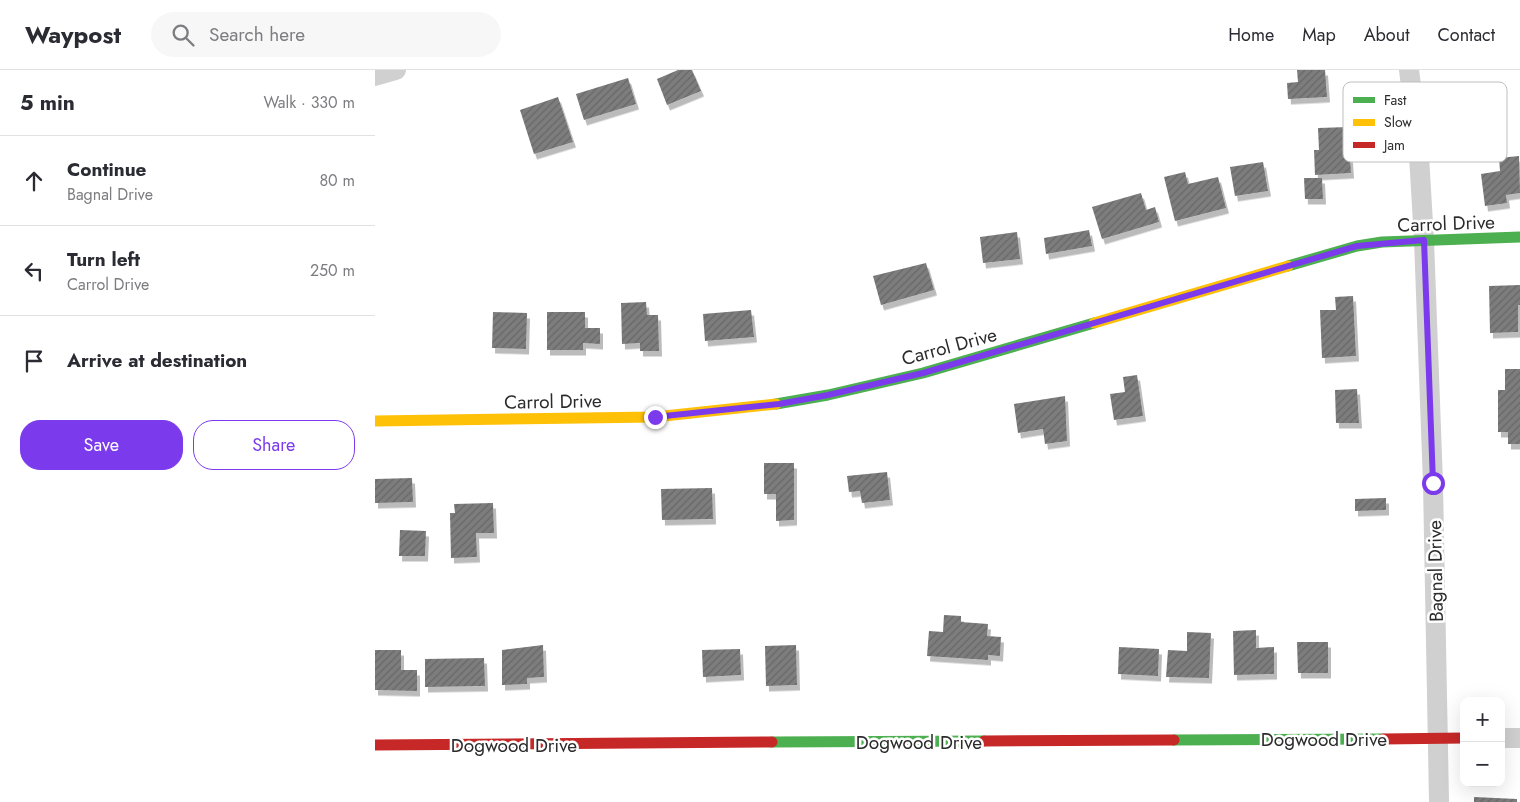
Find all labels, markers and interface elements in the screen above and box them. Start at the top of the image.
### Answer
search box [151,12,501,57]
text: Waypost [25,17,121,52]
icon: search [169,21,197,49]
text: Search here [209,21,305,48]
text: Home [1228,22,1274,48]
text: Map [1302,22,1336,48]
text: About [1364,22,1409,48]
text: Contact [1437,22,1495,48]
legend [1343,82,1507,162]
text: 5 min [20,88,75,118]
text: Fast [1384,90,1407,110]
text: Walk · 330 m [264,91,355,114]
text: Slow [1384,112,1412,132]
text: Jam [1382,135,1405,155]
text: Continue [67,156,146,183]
icon: ahead [20,167,48,195]
text: 80 m [319,169,355,192]
text: Bagnal Drive [67,183,153,206]
street label: Carrol Drive [1397,208,1495,239]
text: Turn left [67,246,140,273]
icon: left [20,257,48,285]
text: 250 m [310,259,355,282]
text: Carrol Drive [67,273,149,296]
street label: Carrol Drive [899,321,1000,372]
icon: arrive [20,347,48,375]
text: Arrive at destination [67,347,247,374]
street label: Carrol Drive [504,387,602,416]
route end [644,406,667,429]
button: Save [20,420,183,470]
button: Share [193,420,355,470]
route start [1422,472,1445,495]
street label: Bagnal Drive [1421,520,1450,622]
map controls [1460,697,1505,787]
button: + [1460,697,1505,742]
street label: Dogwood Drive [1261,726,1387,753]
street label: Dogwood Drive [856,729,982,756]
street label: Dogwood Drive [451,732,577,759]
button: − [1460,742,1505,787]

